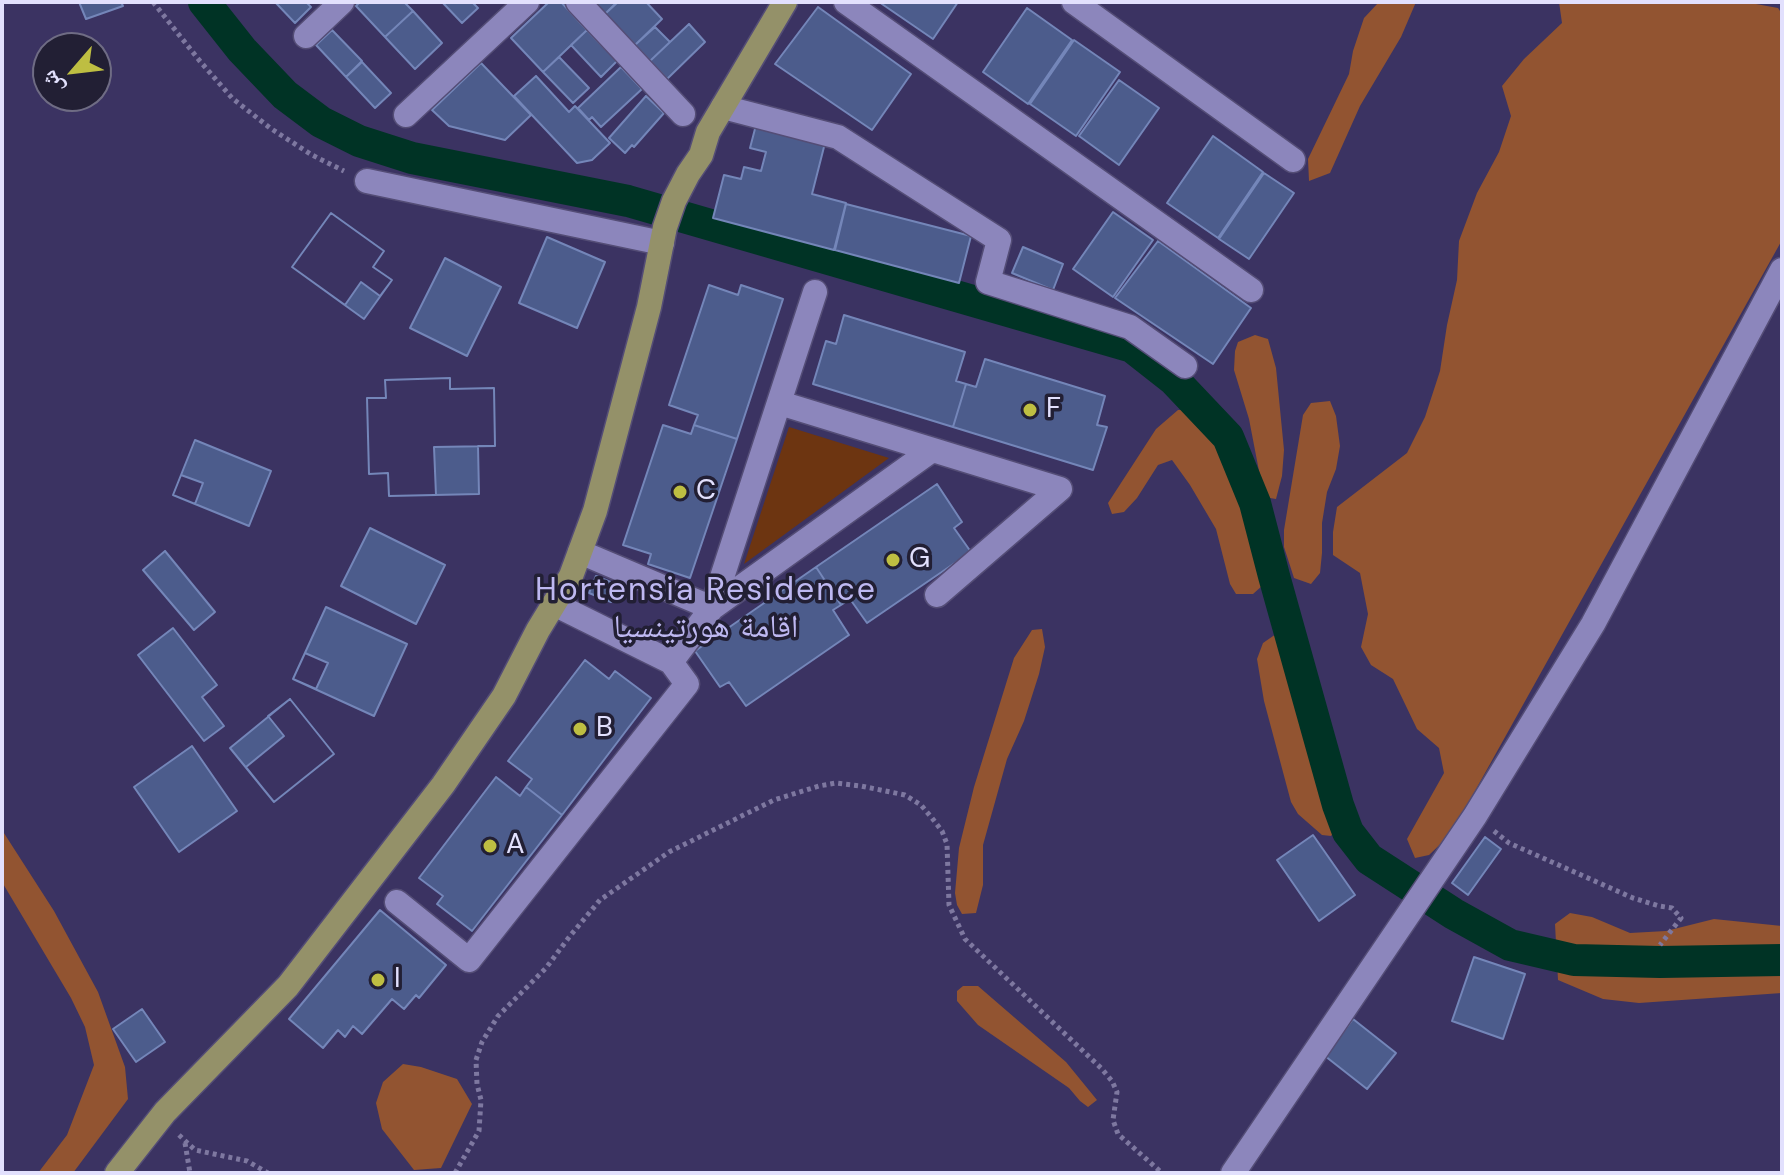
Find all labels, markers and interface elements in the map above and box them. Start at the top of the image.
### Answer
north arrow [32,32,112,112]
text: ش [34,65,70,100]
place label: F [1046,393,1061,427]
marker: F [1021,401,1039,419]
place label: C [696,475,716,509]
marker: C [671,483,689,501]
place label: G [909,543,930,577]
marker: G [884,551,902,569]
district label: Hortensia Residence اقامة هورتينسيا [535,573,877,648]
place label: B [596,712,613,746]
marker: B [571,720,589,738]
place label: A [506,829,525,863]
marker: A [481,837,499,855]
place label: I [394,963,401,997]
marker: I [369,971,387,989]

